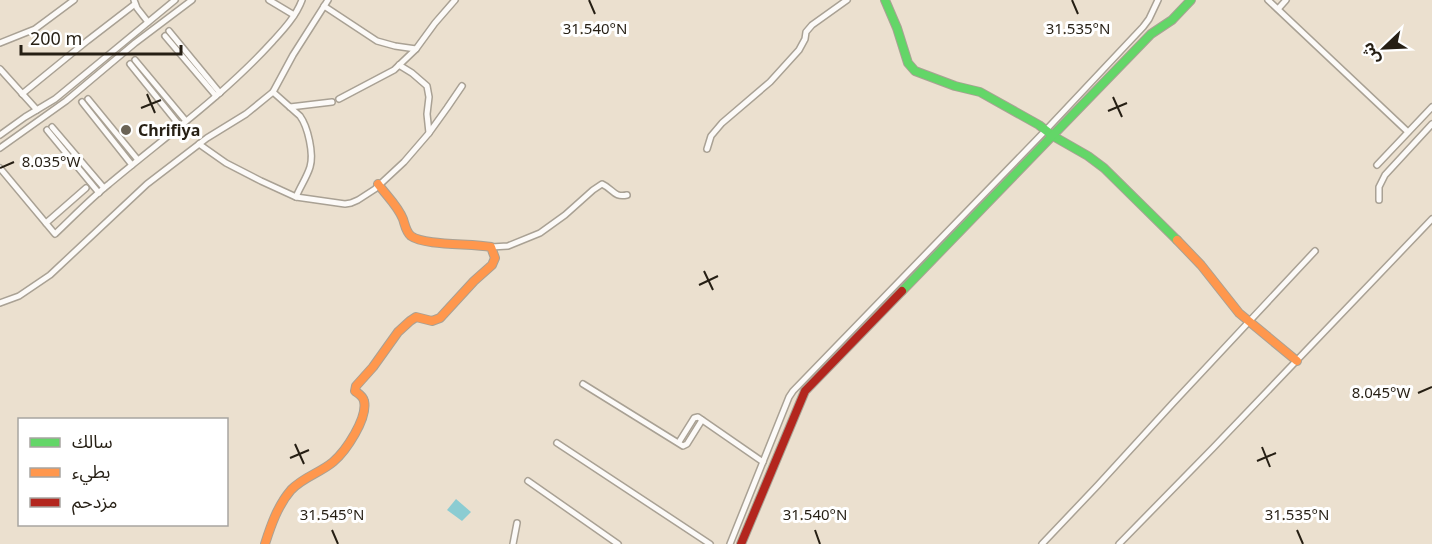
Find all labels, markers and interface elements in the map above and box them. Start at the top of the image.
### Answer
scale bar [21,18,182,56]
text: 31.540°N [563,18,627,38]
text: 31.535°N [1046,18,1110,38]
north arrow [1354,18,1414,78]
text: 200 m [30,26,82,50]
text: ش [1356,39,1385,68]
place label: Chrifiya [138,119,200,141]
marker: Chrifiya [119,123,133,137]
text: 8.035°W [22,151,80,171]
text: 8.045°W [1352,382,1410,402]
legend [18,418,228,526]
text: سالك [72,429,113,453]
text: بطيء [72,459,110,485]
text: مزدحم [72,489,117,515]
text: 31.545°N [300,504,364,524]
text: 31.540°N [783,504,847,524]
text: 31.535°N [1265,504,1329,524]

